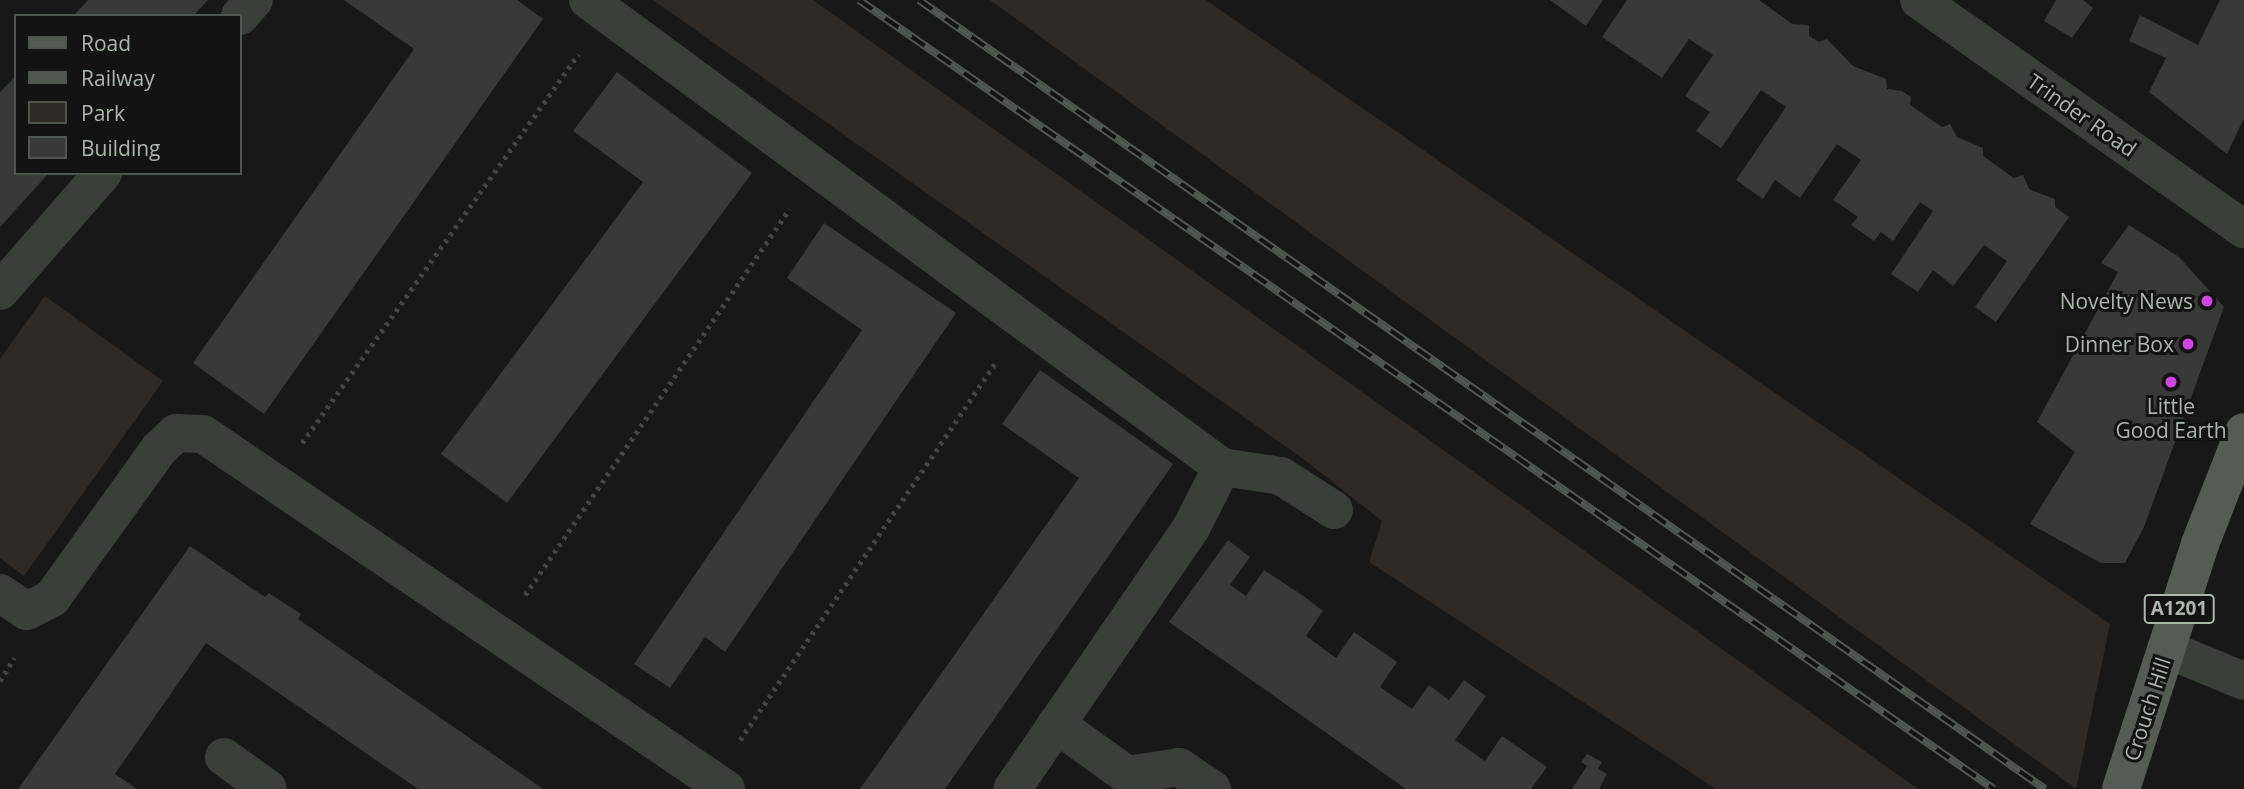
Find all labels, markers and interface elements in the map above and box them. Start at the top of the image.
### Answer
legend [14,14,242,175]
text: Road [81,29,131,57]
text: Railway [81,64,155,92]
street label: Trinder Road [2023,68,2141,162]
text: Park [81,99,125,127]
text: Building [81,134,160,162]
place label: Novelty News [2060,288,2193,314]
marker: Novelty News [2199,293,2215,309]
place label: Dinner Box [2065,331,2174,357]
marker: Dinner Box [2180,336,2196,352]
marker: Little Good Earth [2163,374,2179,390]
place label: Little Good Earth [2115,393,2227,443]
road number: A1201 [2142,594,2216,624]
street label: Crouch Hill [2118,654,2176,764]

